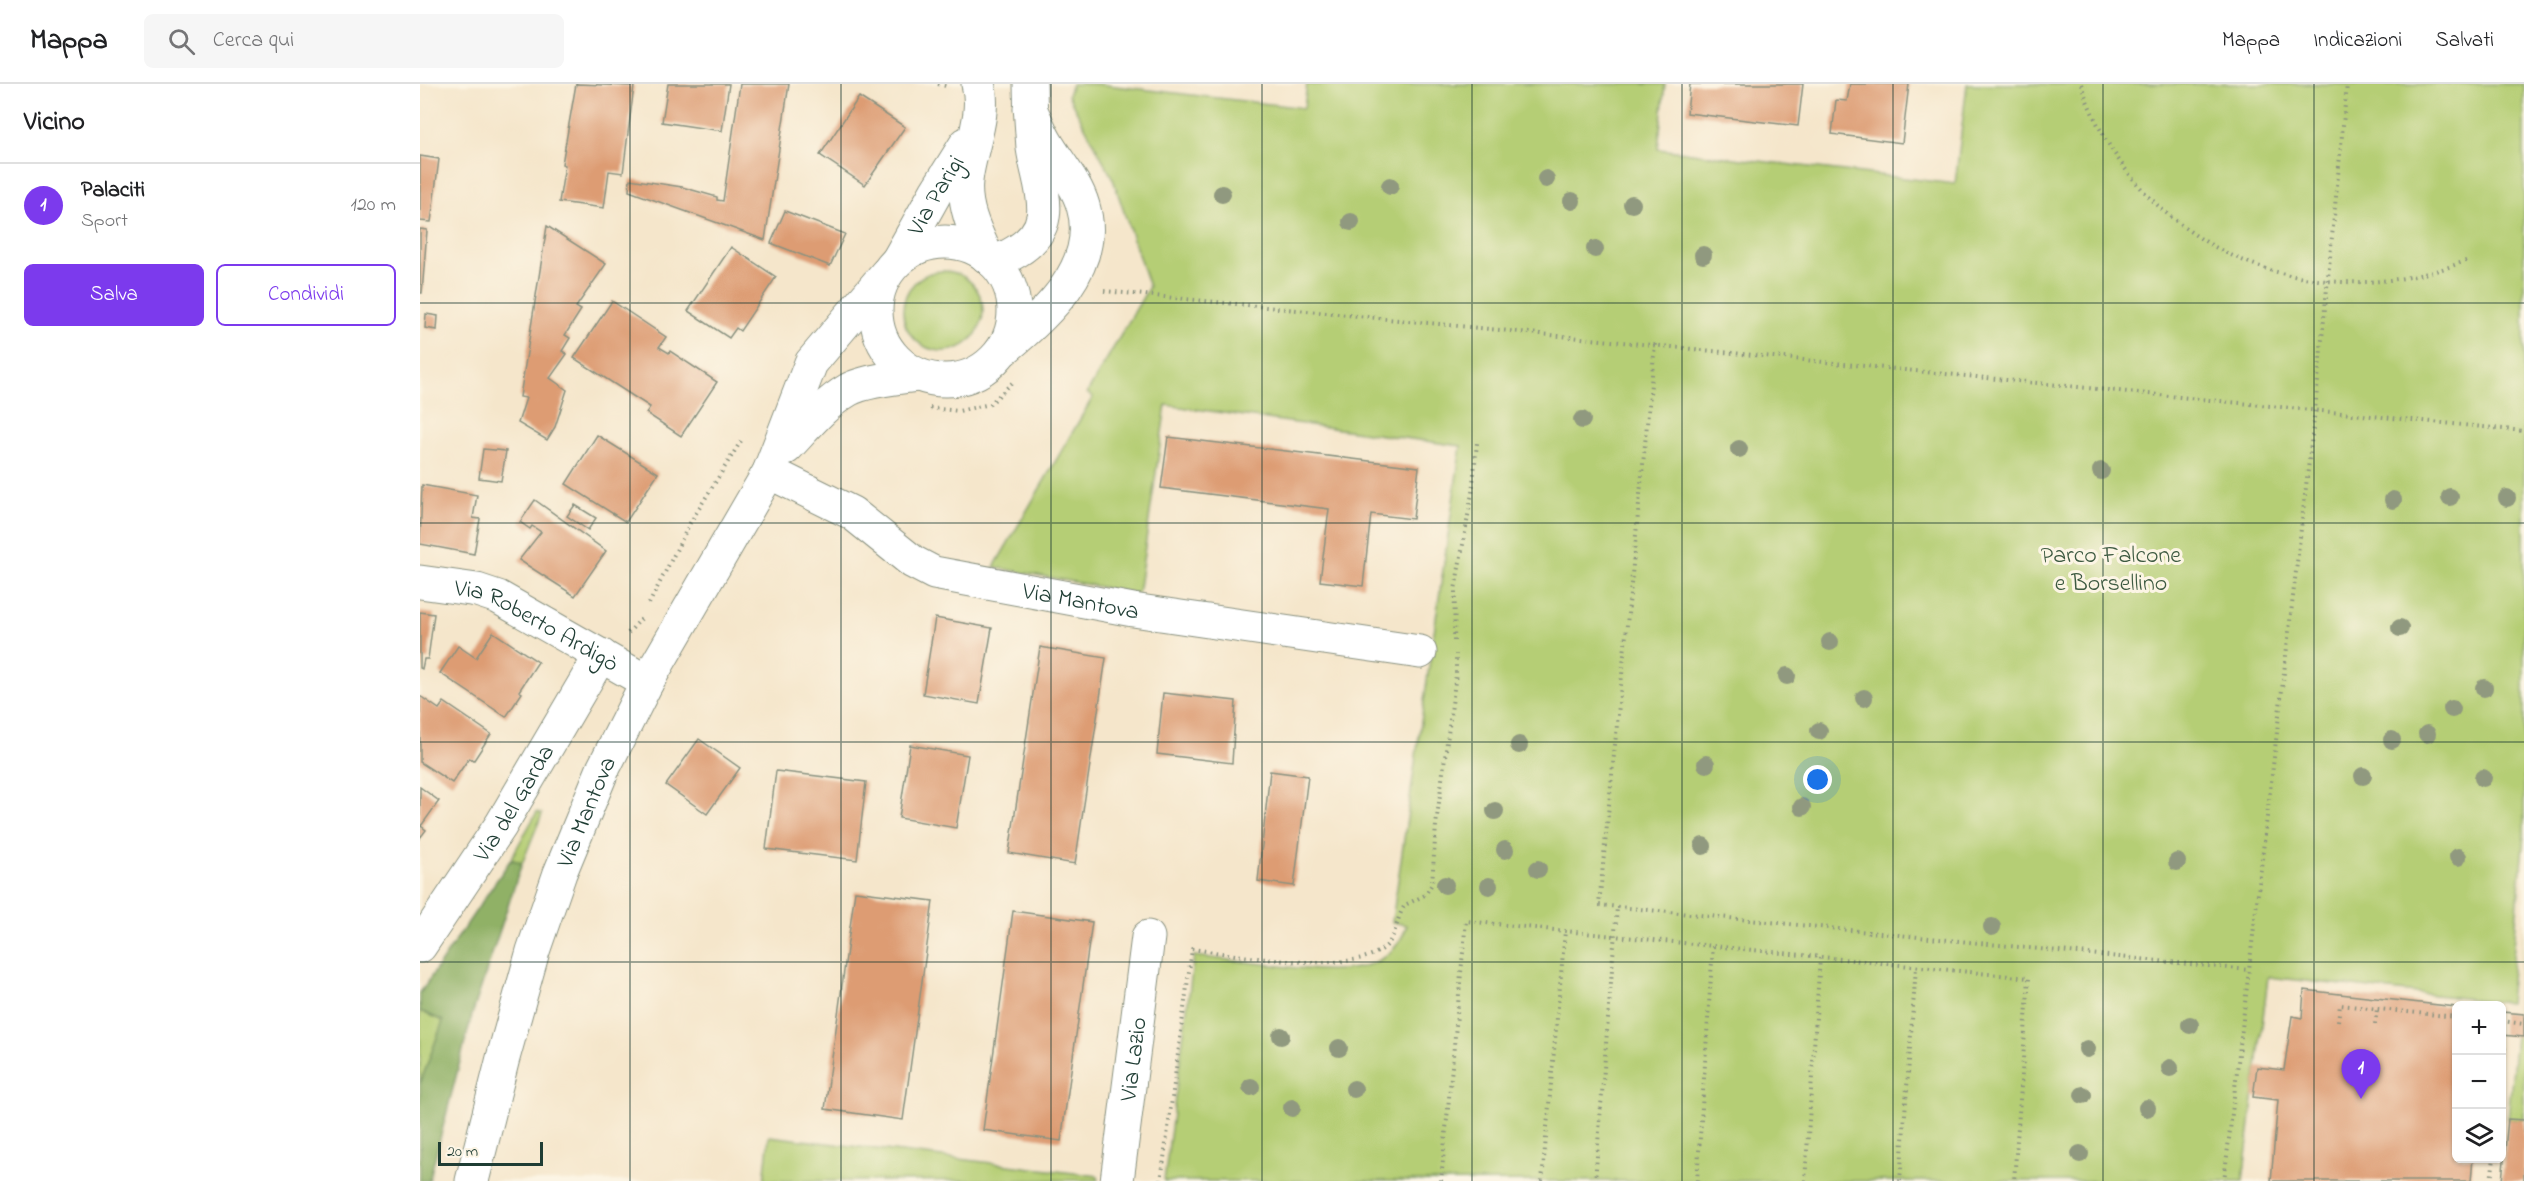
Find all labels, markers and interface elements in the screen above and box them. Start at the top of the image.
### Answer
search box [144,14,564,68]
text: Mappa [30,21,108,62]
icon: search [165,25,198,58]
text: Cerca qui [213,25,294,57]
text: Mappa [2222,26,2280,56]
text: Indicazioni [2313,26,2402,56]
text: Salvati [2435,26,2494,56]
text: Vicino [24,104,85,142]
street label: Via Parigi [900,149,975,244]
text: Palaciti [81,175,145,207]
text: 1 [40,191,47,220]
text: 120 m [351,191,396,220]
text: Sport [81,207,128,236]
button: Salva [24,264,204,326]
button: Condividi [216,264,396,326]
park label: Parco Falcone e Borsellino [2041,539,2181,602]
street label: Via Roberto Ardigò [451,572,625,682]
street label: Via Mantova [1018,575,1142,631]
street label: Via del Garda [465,739,565,871]
street label: Via Mantova [549,751,627,875]
your location [1803,765,1832,794]
map controls [2452,1001,2506,1163]
button: + [2452,1001,2506,1055]
street label: Via Lazio [1112,1015,1158,1104]
pin: 1 [2342,1050,2380,1099]
button: − [2452,1055,2506,1109]
button: layers [2452,1109,2506,1163]
scale bar [438,1139,543,1166]
text: 20 m [447,1140,478,1164]

